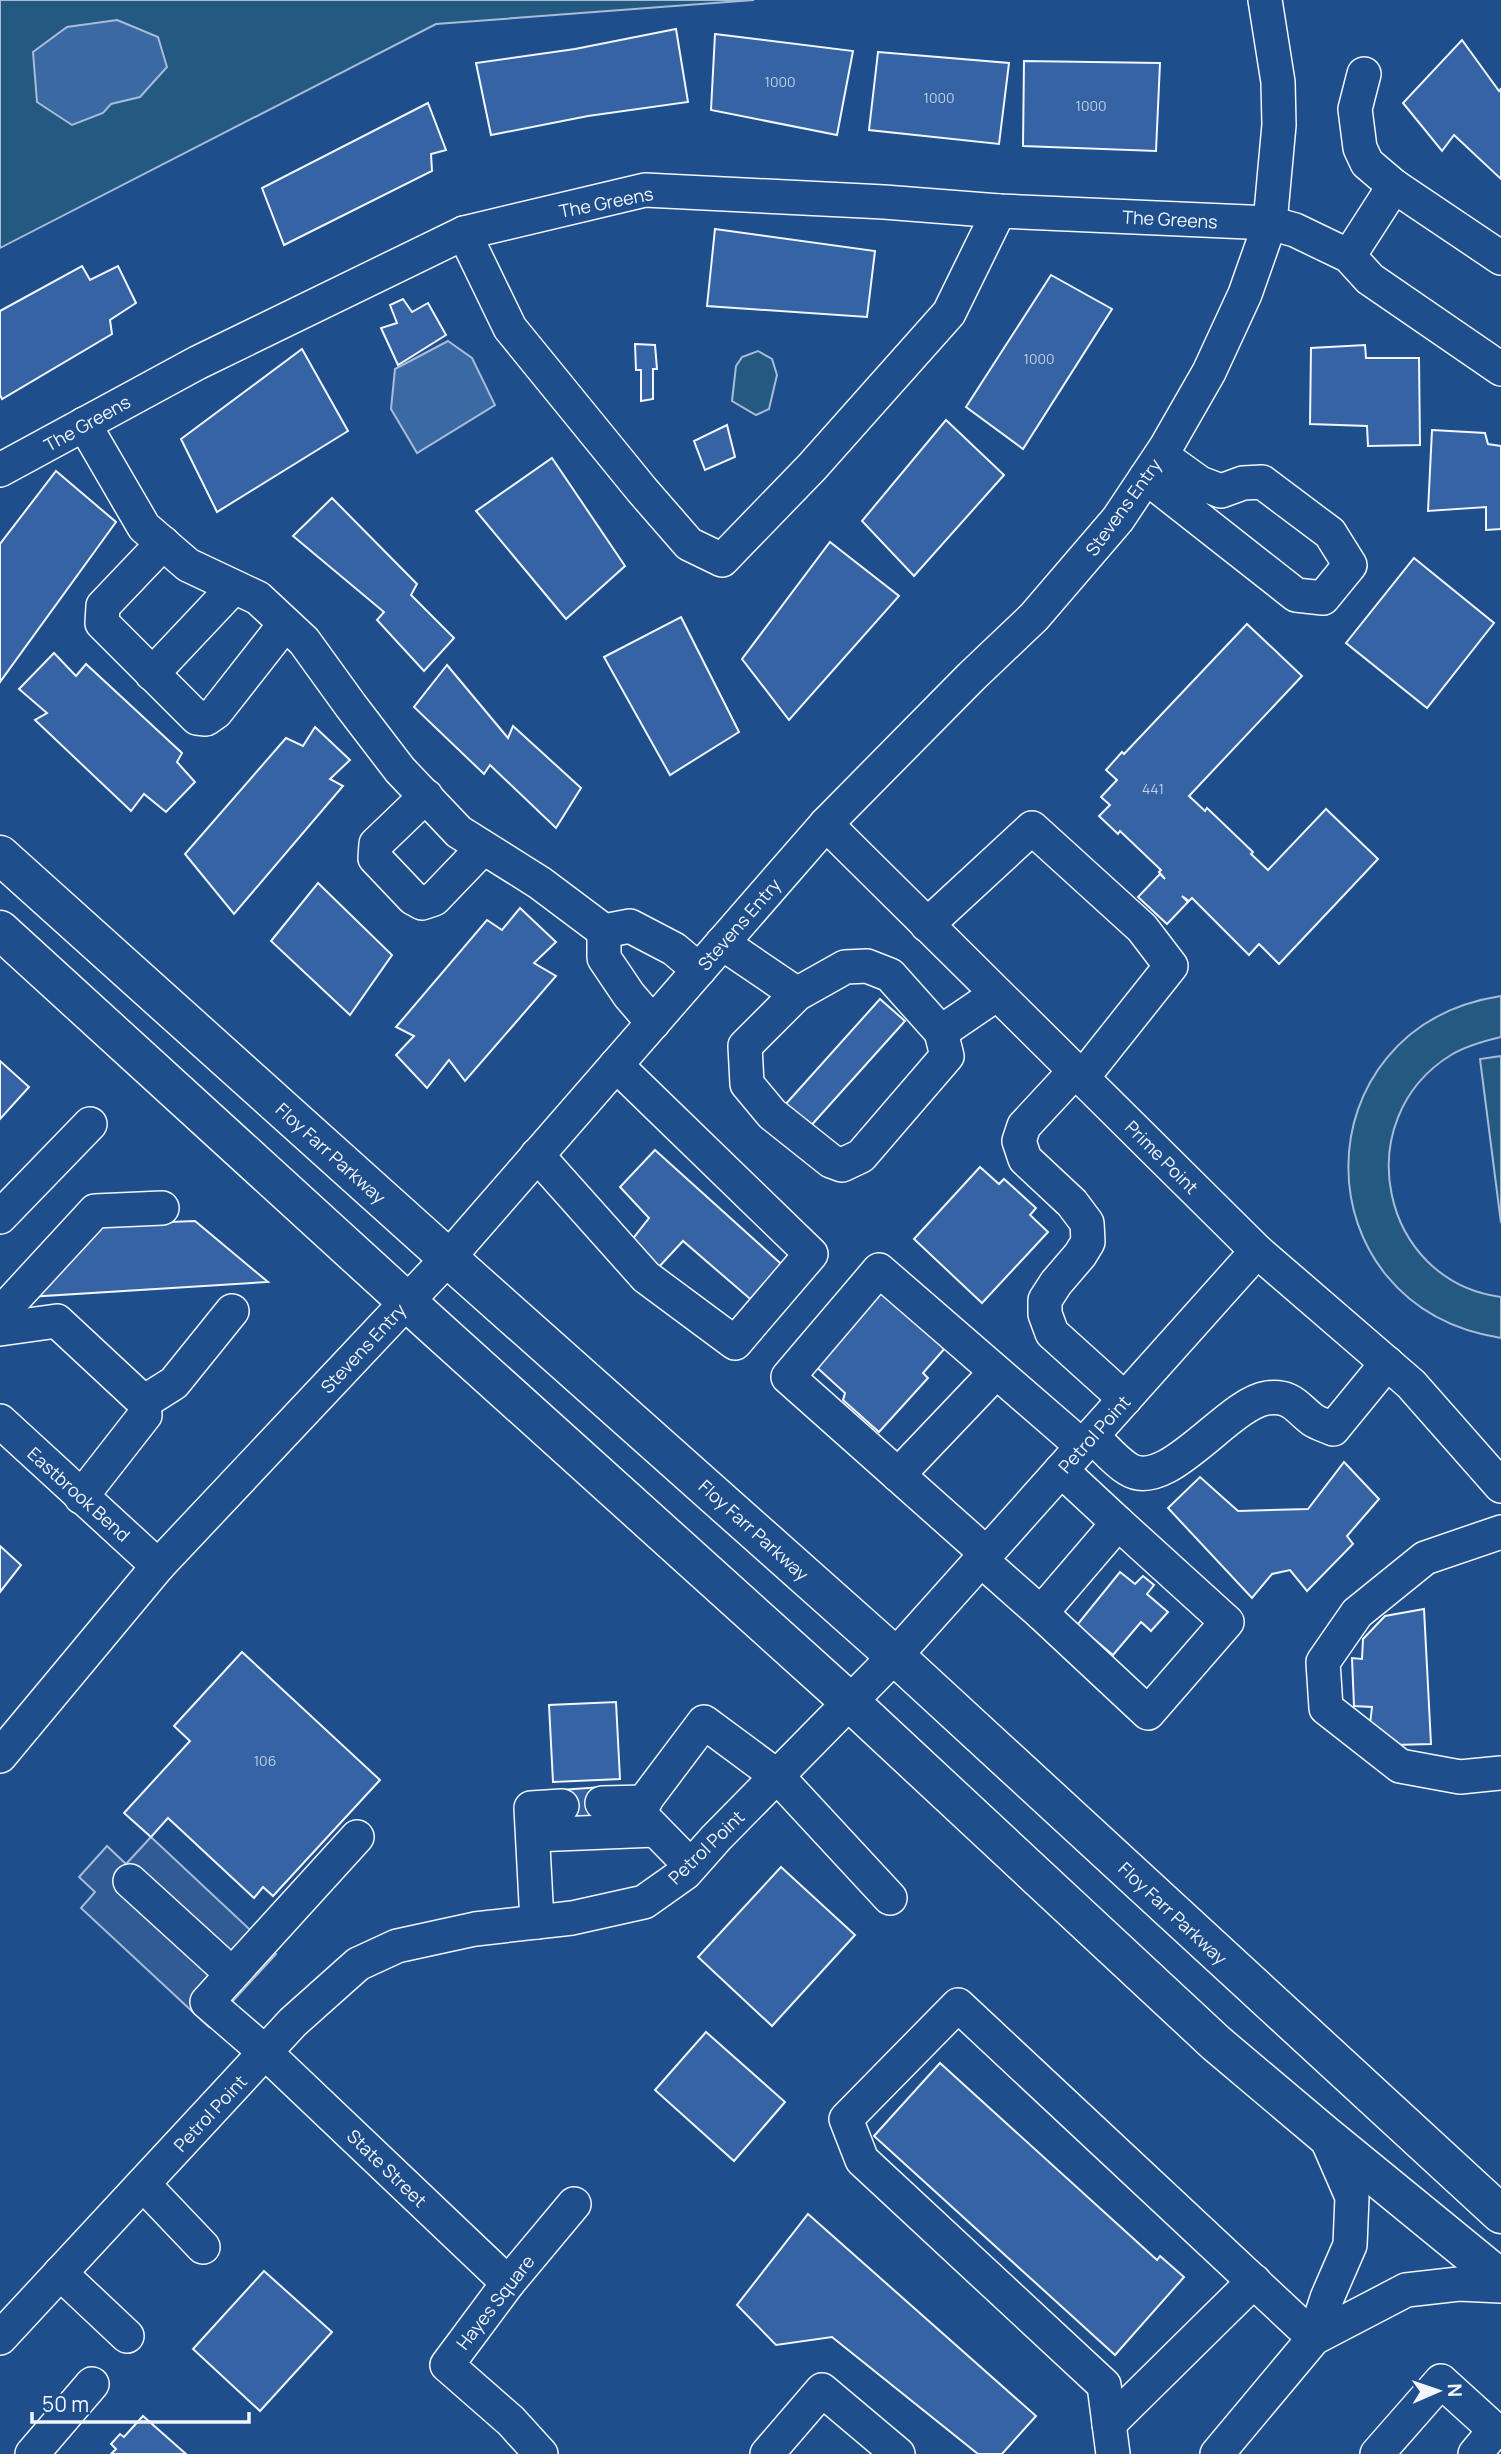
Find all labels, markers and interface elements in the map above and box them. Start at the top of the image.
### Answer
house number: 1000 [764,72,796,91]
house number: 1000 [923,88,955,107]
house number: 1000 [1075,96,1107,115]
street label: The Greens [557,181,655,223]
street label: The Greens [1122,205,1218,233]
house number: 1000 [1023,349,1055,368]
street label: The Greens [39,389,135,457]
street label: Stevens Entry [1080,453,1167,561]
house number: 441 [1142,779,1164,798]
street label: Stevens Entry [692,872,786,975]
street label: Floy Farr Parkway [271,1097,391,1209]
street label: Prime Point [1120,1115,1204,1199]
street label: Stevens Entry [315,1297,411,1398]
street label: Petrol Point [1053,1390,1135,1478]
street label: Eastbrook Bend [23,1441,135,1547]
street label: Floy Farr Parkway [694,1474,814,1586]
house number: 106 [254,1751,276,1770]
street label: Petrol Point [663,1805,749,1889]
street label: Floy Farr Parkway [1114,1856,1233,1970]
street label: Petrol Point [168,2069,252,2157]
street label: State Street [342,2124,432,2212]
street label: Hayes Square [451,2250,539,2354]
north arrow [1403,2356,1473,2426]
scale bar [32,2380,248,2424]
text: N [1442,2383,1468,2398]
text: 50 m [42,2390,89,2418]

